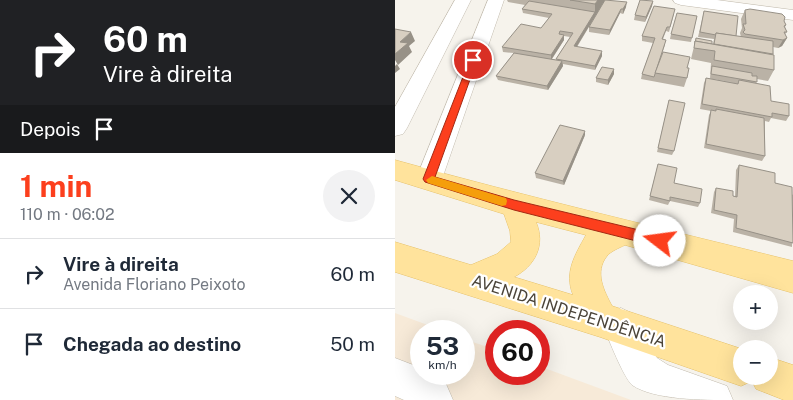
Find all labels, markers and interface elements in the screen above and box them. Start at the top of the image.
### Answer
text: 60 m [103,19,188,60]
icon: right [20,20,85,85]
pin [452,39,494,81]
icon: arrive [459,46,487,74]
text: Vire à direita [103,61,233,87]
icon: arrive [90,115,118,143]
text: Depois [20,118,80,140]
text: 1 min [20,168,92,204]
button: close [323,170,375,222]
text: 110 m · 06:02 [20,205,114,224]
position arrow [633,214,685,266]
text: Vire à direita [63,253,179,275]
icon: right [20,260,48,288]
text: 60 m [331,263,375,285]
street label: AVENIDA INDEPENDÊNCIA [470,270,669,351]
text: Avenida Floriano Peixoto [63,275,246,294]
map controls [733,285,778,385]
button: + [733,285,778,330]
speed limit sign: 60 [485,320,550,385]
icon: arrive [20,330,48,358]
text: 53 [426,331,459,361]
text: Chegada ao destino [63,333,241,355]
text: 50 m [330,333,375,355]
button: − [733,340,778,385]
text: km/h [428,358,457,372]

